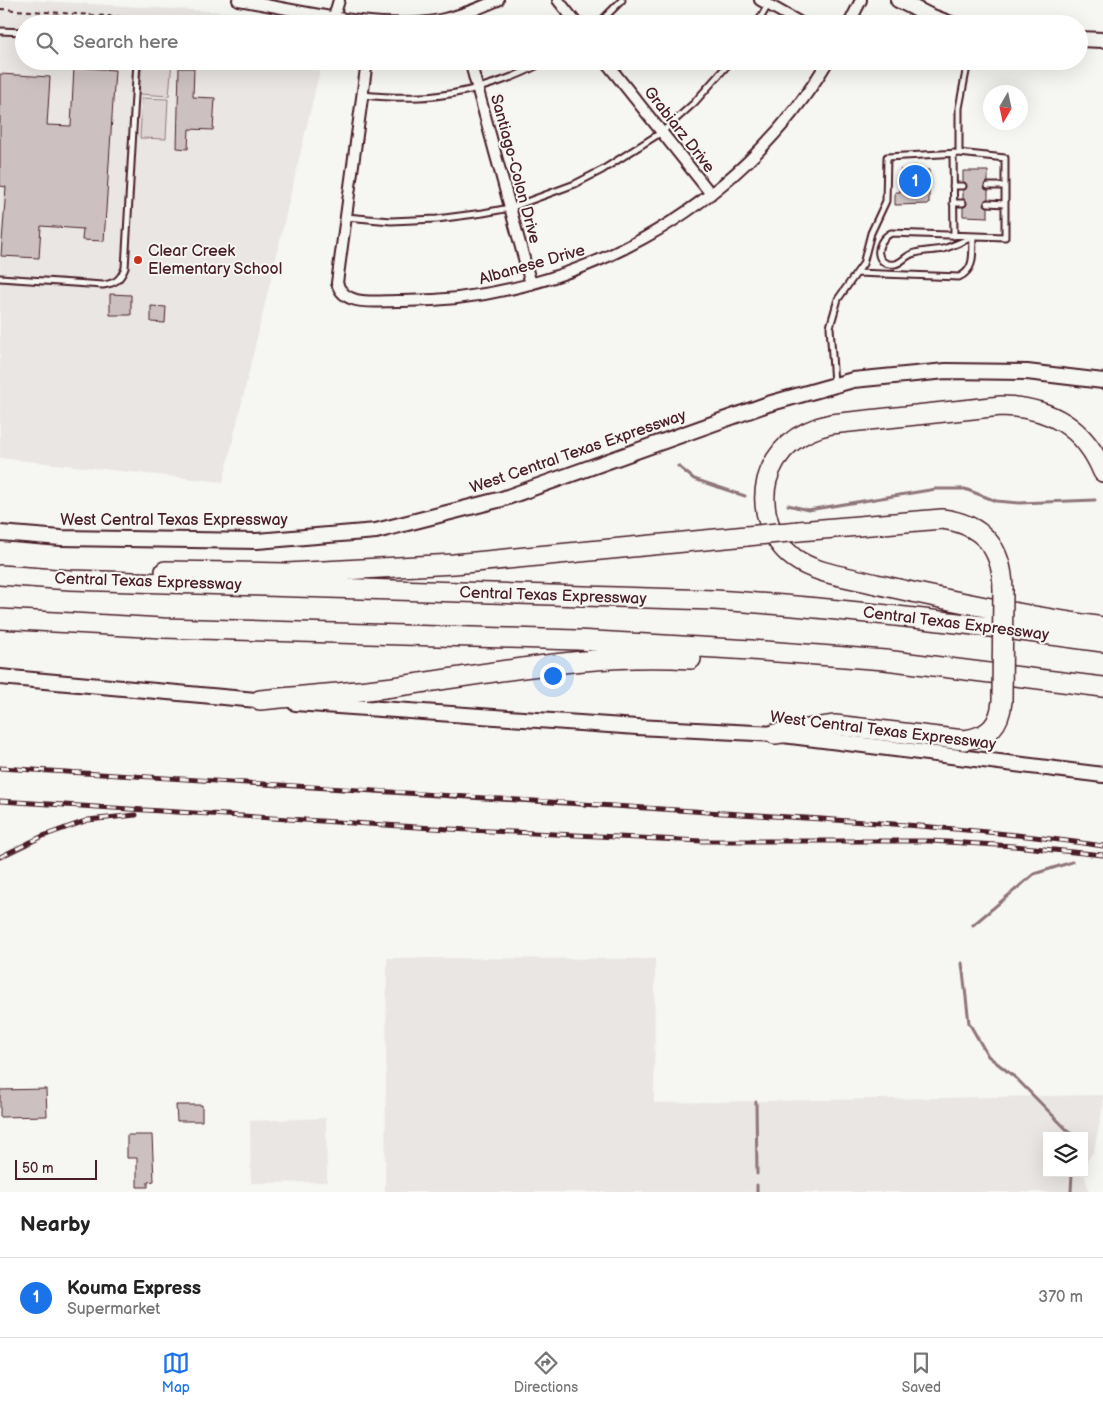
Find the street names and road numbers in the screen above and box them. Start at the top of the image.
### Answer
street label: Grabiarz Drive [640,83,719,177]
street label: Santiago-Colon Drive [486,92,544,246]
street label: Albanese Drive [477,241,588,289]
street label: West Central Texas Expressway [467,406,689,498]
street label: West Central Texas Expressway [60,511,288,530]
street label: Central Texas Expressway [54,569,243,595]
street label: Central Texas Expressway [459,583,648,609]
street label: Central Texas Expressway [862,603,1051,645]
street label: West Central Texas Expressway [769,708,998,754]

